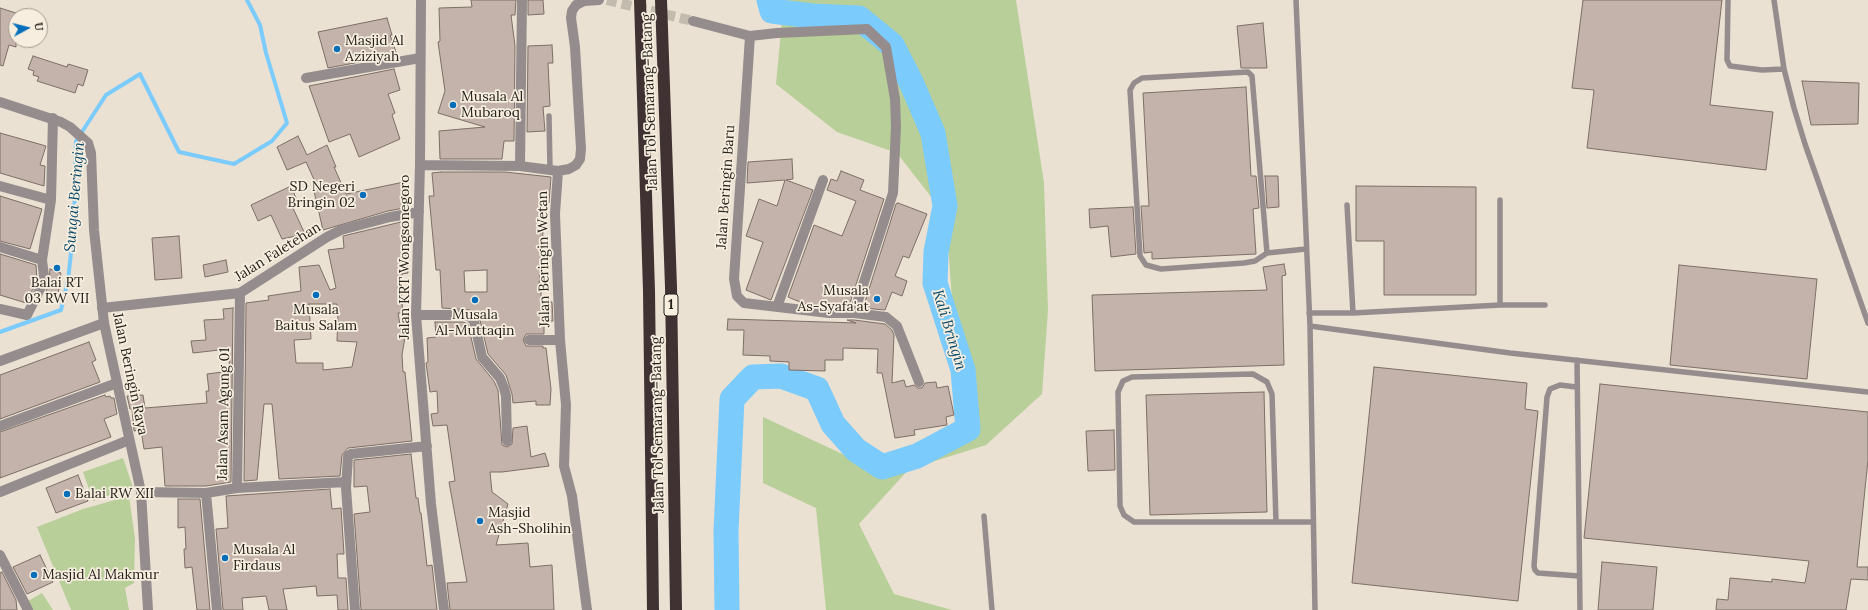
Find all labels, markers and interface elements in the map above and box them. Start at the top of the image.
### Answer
north arrow [8,8,48,48]
street label: Jalan Tol Semarang–Batang [639,13,661,191]
text: U [31,22,46,32]
place label: Masjid Al Aziziyah [345,33,404,66]
marker: Masjid Al Aziziyah [332,44,342,54]
place label: Musala Al Mubaroq [461,89,523,122]
marker: Musala Al Mubaroq [448,100,458,110]
street label: Jalan Beringin Baru [713,124,739,250]
water label: Sungai Beringin [61,141,89,253]
street label: Jalan KRT Wongsonegoro [397,174,413,340]
place label: SD Negeri Bringin 02 [288,179,355,212]
marker: SD Negeri Bringin 02 [358,190,368,200]
street label: Jalan Beringin Wetan [534,191,554,327]
street label: Jalan Faletehan [232,219,324,285]
marker: Balai RT 03 RW VII [52,263,62,273]
place label: Balai RT 03 RW VII [25,275,89,308]
place label: Musala As-Syafa'at [797,283,869,316]
water label: Kali Bringin [928,288,970,372]
marker: Musala Baitus Salam [311,290,321,300]
road number: 1 [664,294,678,316]
marker: Musala As-Syafa'at [872,294,882,304]
marker: Musala Al-Muttaqin [470,295,480,305]
place label: Musala Baitus Salam [275,302,357,334]
place label: Musala Al-Muttaqin [435,307,515,340]
street label: Jalan Beringin Raya [109,311,151,437]
street label: Jalan Tol Semarang–Batang [648,336,668,514]
street label: Jalan Asam Agung 01 [214,348,234,480]
place label: Balai RW XII [75,486,154,502]
marker: Balai RW XII [62,489,72,499]
place label: Masjid Ash-Sholihin [488,505,571,538]
marker: Masjid Ash-Sholihin [475,516,485,526]
place label: Musala Al Firdaus [233,542,295,574]
marker: Musala Al Firdaus [220,553,230,563]
place label: Masjid Al Makmur [42,567,159,583]
marker: Masjid Al Makmur [29,570,39,580]

